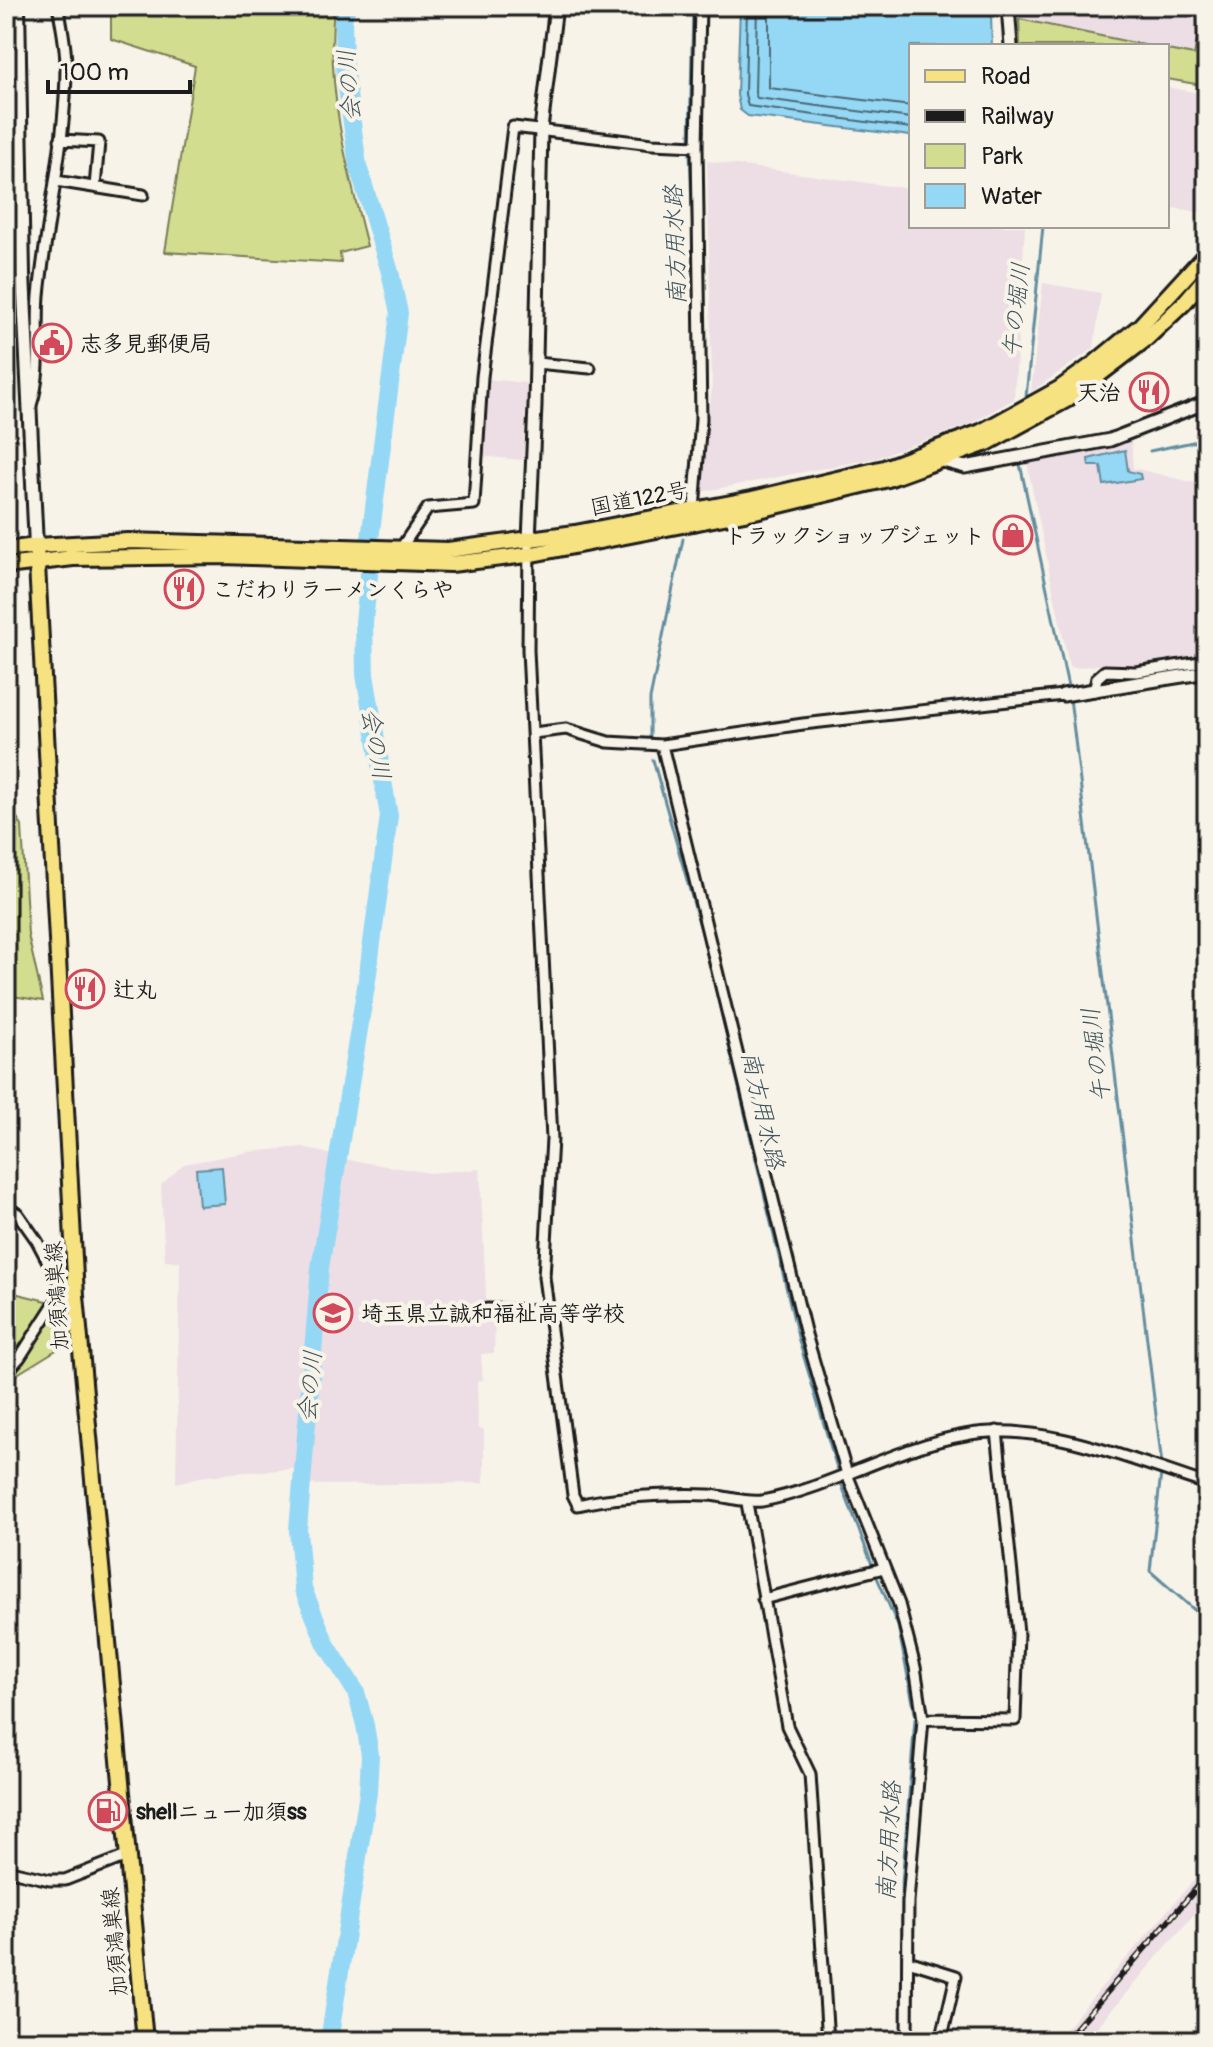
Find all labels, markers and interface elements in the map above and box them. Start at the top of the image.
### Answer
scale bar [48,44,190,94]
legend [909,44,1169,228]
water label: 会の川 [332,48,367,122]
text: 100 m [60,58,129,87]
text: Road [981,62,1031,91]
text: Railway [981,102,1054,131]
text: Park [981,142,1023,171]
text: Water [981,182,1042,211]
water label: 南方用水路 [659,183,692,305]
water label: 午の堀川 [997,261,1036,359]
public building icon: 志多見郵便局 [31,322,73,364]
place label: 志多見郵便局 [80,330,212,358]
restaurant icon: 天治 [1128,371,1170,413]
place label: 天治 [1077,379,1121,407]
street label: 国道122号 [588,476,691,522]
shop icon: トラックショップジェット [992,514,1034,556]
place label: トラックショップジェット [725,522,985,550]
restaurant icon: こだわりラーメンくらや [163,568,205,610]
place label: こだわりラーメンくらや [212,576,454,604]
water label: 会の川 [355,706,396,782]
restaurant icon: 辻丸 [64,968,106,1010]
place label: 辻丸 [113,976,157,1004]
water label: 午の堀川 [1076,1006,1117,1104]
water label: 南方用水路 [735,1048,791,1174]
street label: 加須鴻巣線 [39,1240,75,1352]
school or university icon: 埼玉県立誠和福祉高等学校 [312,1292,354,1334]
place label: 埼玉県立誠和福祉高等学校 [361,1300,625,1328]
water label: 会の川 [293,1349,328,1423]
water label: 南方用水路 [872,1778,907,1902]
fuel station icon: shellニュー加須ss [87,1790,129,1832]
place label: shellニュー加須ss [136,1798,307,1826]
street label: 加須鴻巣線 [96,1886,134,1998]

